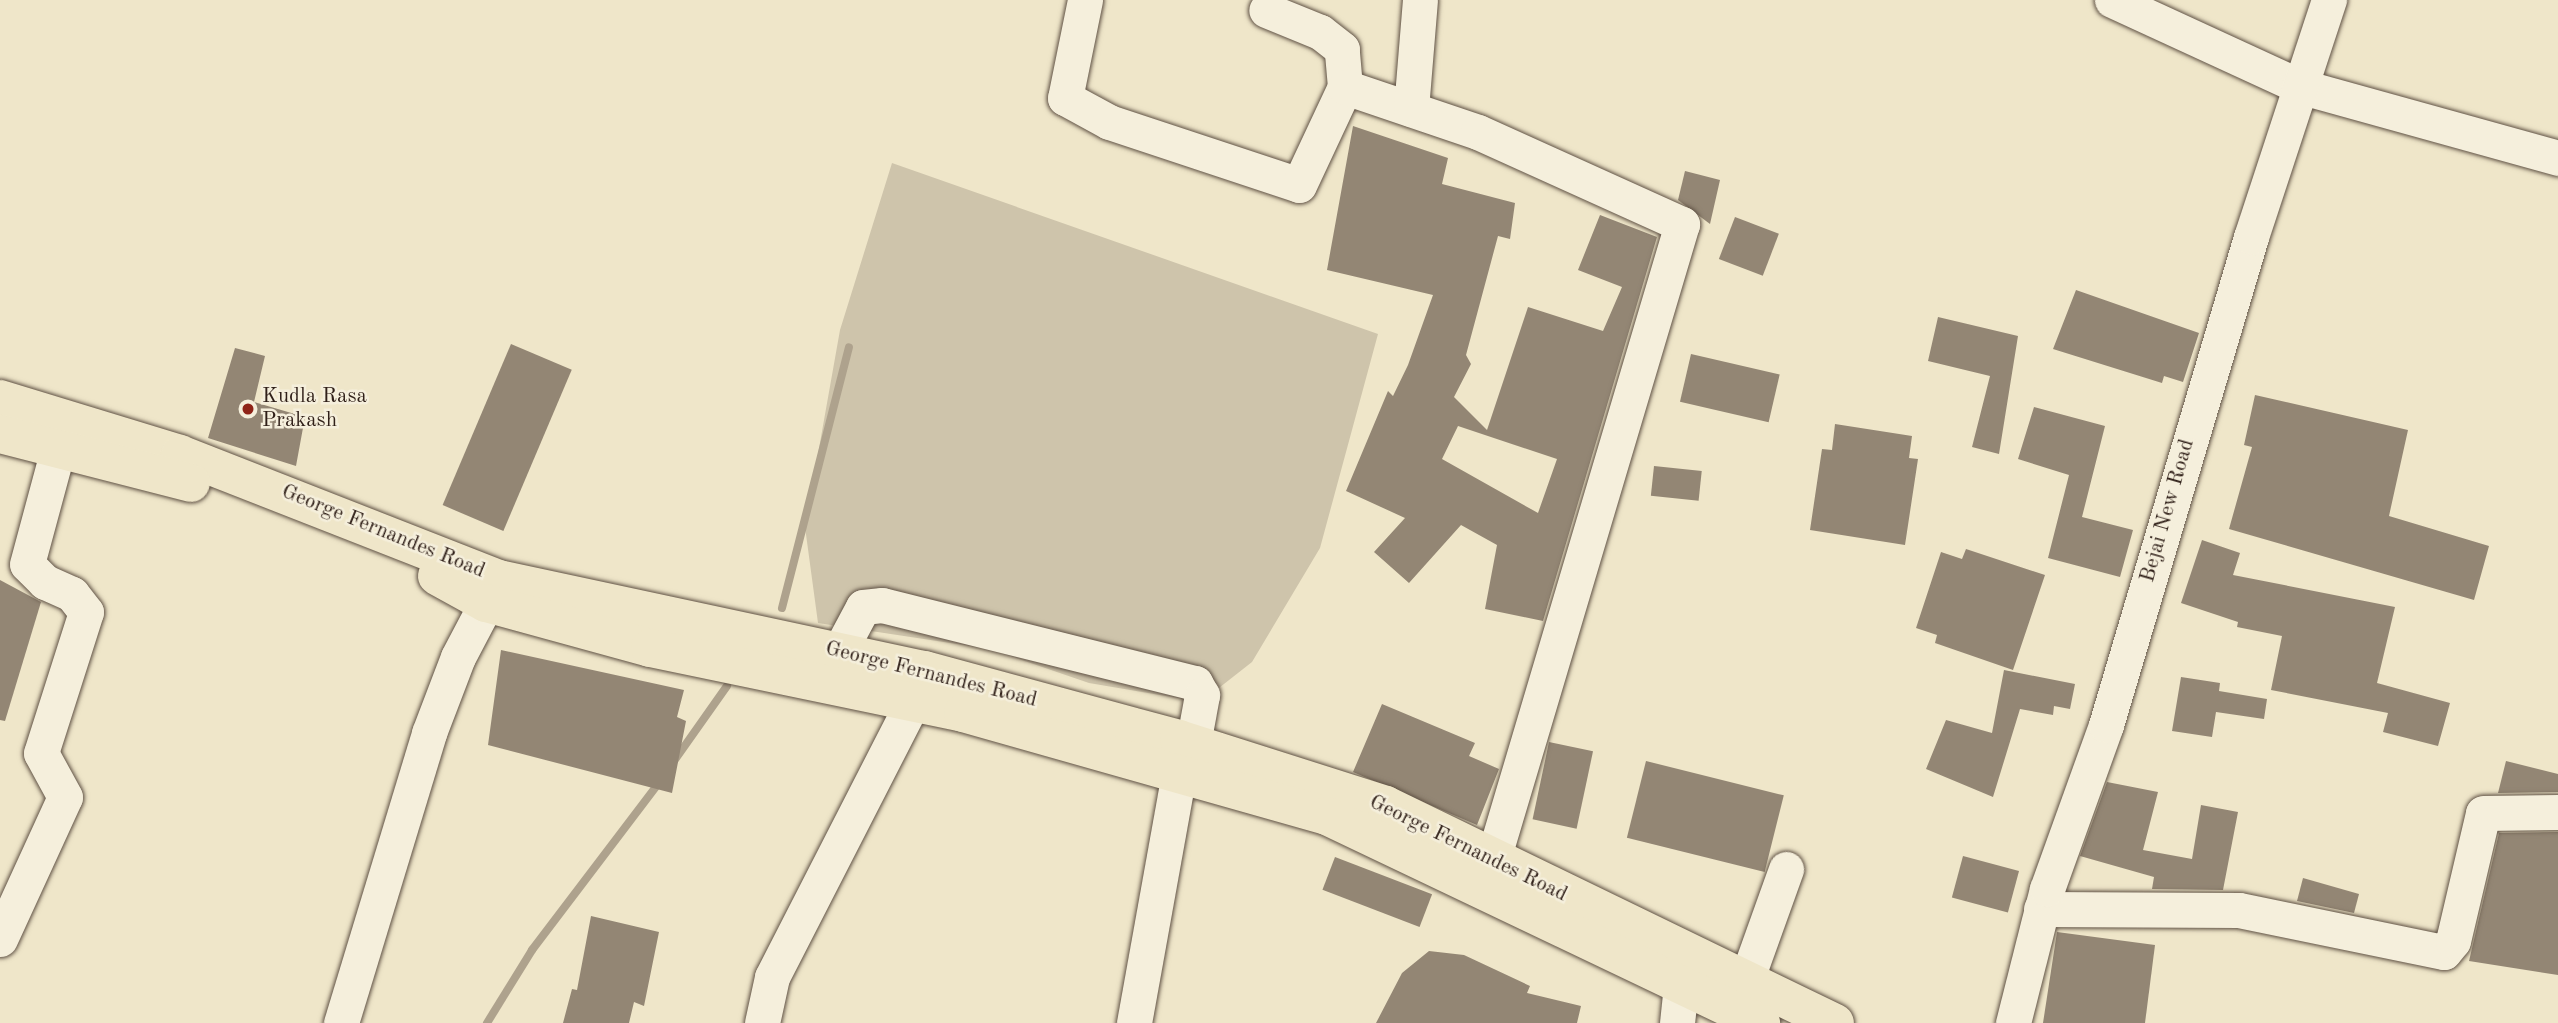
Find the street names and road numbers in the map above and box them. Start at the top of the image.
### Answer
street label: Bejai New Road [2136,437,2200,585]
street label: George Fernandes Road [278,480,488,584]
street label: George Fernandes Road [823,637,1039,713]
street label: George Fernandes Road [1365,790,1571,908]

